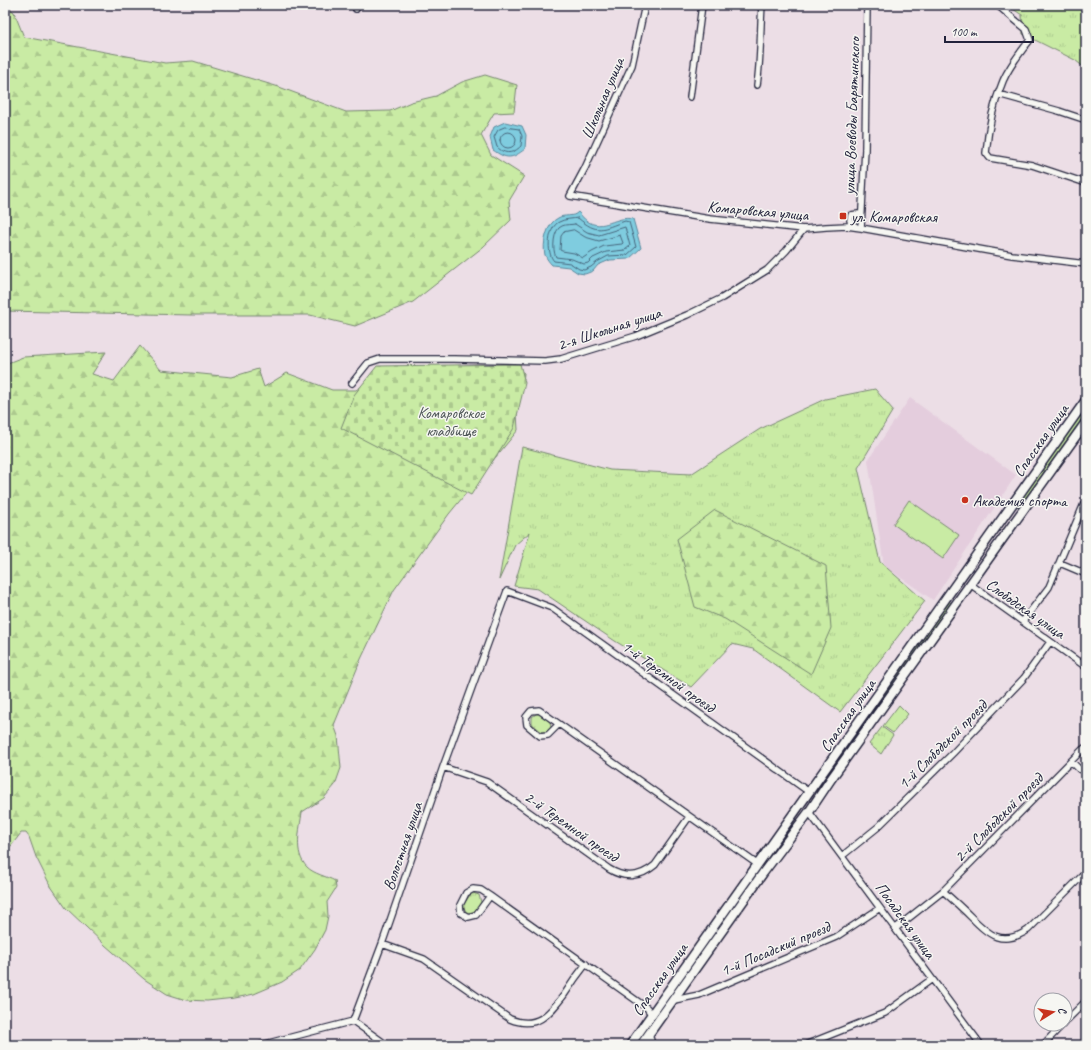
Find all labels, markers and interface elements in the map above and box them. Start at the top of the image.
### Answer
scale bar [945,18,1033,44]
text: 100 m [951,24,978,40]
street label: улица Воеводы Барятинского [839,35,865,196]
street label: Школьная улица [577,53,630,142]
street label: Комаровская улица [707,197,811,226]
place label: ул. Комаровская [850,207,938,227]
marker: ул. Комаровская [838,211,848,221]
street label: 2-я Школьная улица [555,302,665,355]
street label: Спасская улица [1008,399,1074,481]
park label: Комаровское кладбище [418,403,486,441]
place label: Академия спорта [973,491,1068,511]
marker: Академия спорта [960,495,970,505]
street label: Слободская улица [982,574,1070,644]
street label: 1-й Теремной проезд [618,636,720,718]
street label: Спасская улица [815,674,881,756]
street label: 1-й Слободской проезд [894,695,992,794]
street label: 2-й Слободской проезд [950,768,1048,867]
street label: 2-й Теремной проезд [520,787,623,867]
street label: Волостная улица [379,799,428,893]
street label: Посадская улица [871,878,940,964]
street label: 1-й Посадский проезд [718,916,834,981]
street label: Спасская улица [627,938,693,1020]
north arrow [1033,992,1073,1032]
text: С [1055,1006,1071,1016]

